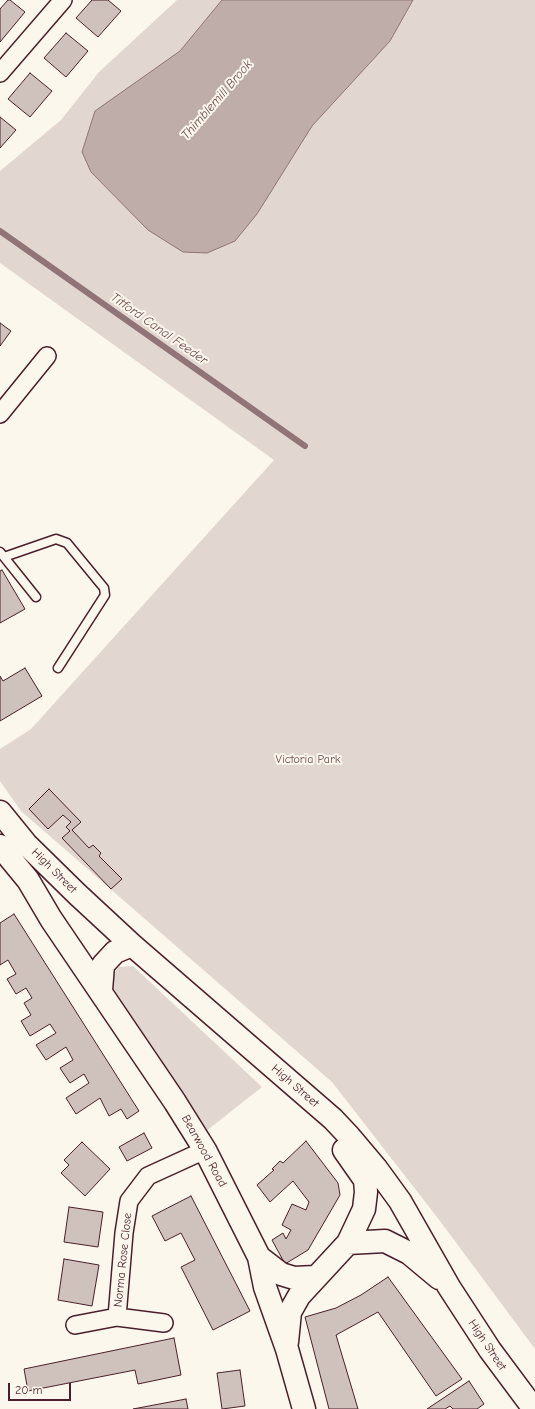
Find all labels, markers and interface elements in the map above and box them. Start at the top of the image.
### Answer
water label: Thimblemill Brook [178,57,256,143]
water label: Titford Canal Feeder [107,290,211,368]
park label: Victoria Park [275,753,341,767]
street label: High Street [28,845,80,897]
street label: High Street [268,1061,322,1111]
street label: Bearwood Road [178,1112,230,1190]
street label: Norma Rose Close [111,1212,135,1308]
street label: High Street [465,1317,509,1373]
scale bar [10,1375,73,1401]
text: 20 m [15,1383,43,1397]

